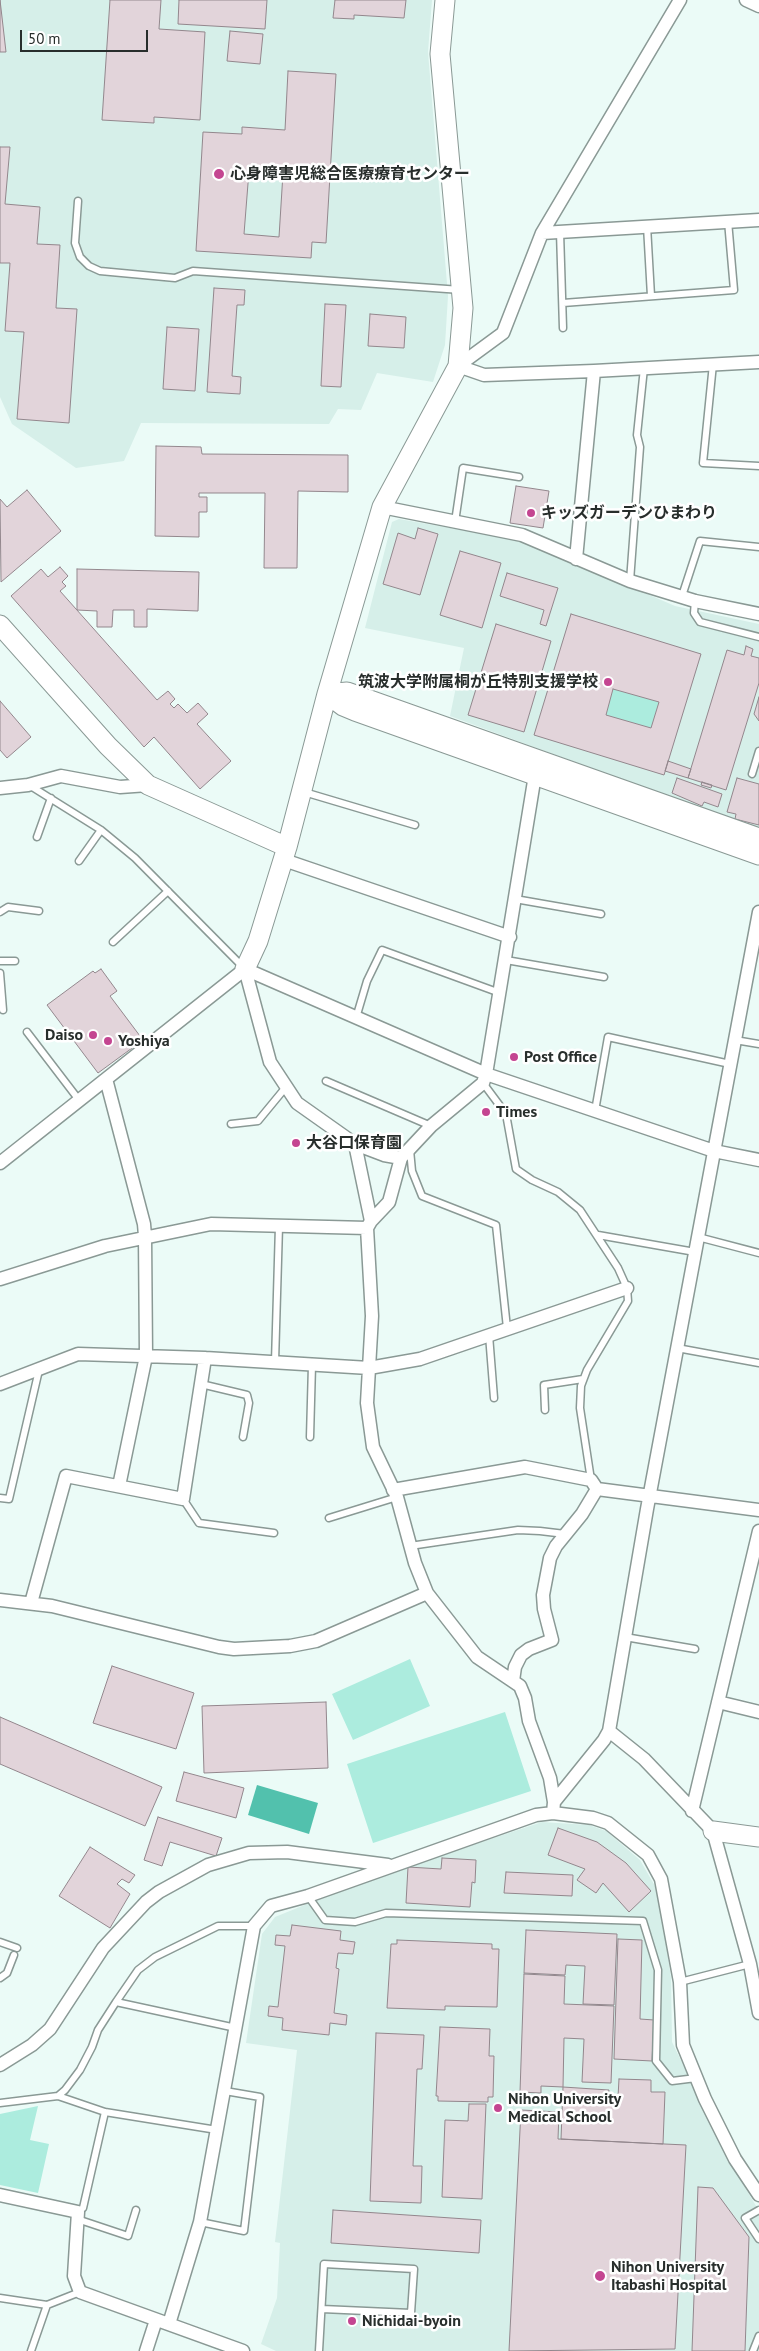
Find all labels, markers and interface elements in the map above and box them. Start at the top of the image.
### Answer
scale bar [22,20,150,52]
text: 50 m [28,29,61,48]
place label: 心身障害児総合医療療育センター [230,164,470,184]
marker: 心身障害児総合医療療育センター [212,167,226,181]
place label: キッズガーデンひまわり [541,503,717,523]
marker: キッズガーデンひまわり [525,507,537,519]
place label: 筑波大学附属桐が丘特別支援学校 [358,672,598,692]
marker: 筑波大学附属桐が丘特別支援学校 [602,676,614,688]
place label: Daiso [45,1025,83,1045]
marker: Daiso [87,1029,99,1041]
place label: Yoshiya [118,1031,170,1051]
marker: Yoshiya [102,1035,114,1047]
place label: Post Office [524,1047,597,1067]
marker: Post Office [508,1051,520,1063]
place label: Times [496,1102,537,1122]
marker: Times [480,1106,492,1118]
place label: 大谷口保育園 [306,1133,402,1153]
marker: 大谷口保育園 [290,1137,302,1149]
place label: Nihon University Medical School [508,2089,621,2127]
marker: Nihon University Medical School [492,2102,504,2114]
place label: Nihon University Itabashi Hospital [611,2257,726,2295]
marker: Nihon University Itabashi Hospital [593,2269,607,2283]
place label: Nichidai-byoin [362,2311,461,2331]
marker: Nichidai-byoin [346,2315,358,2327]

